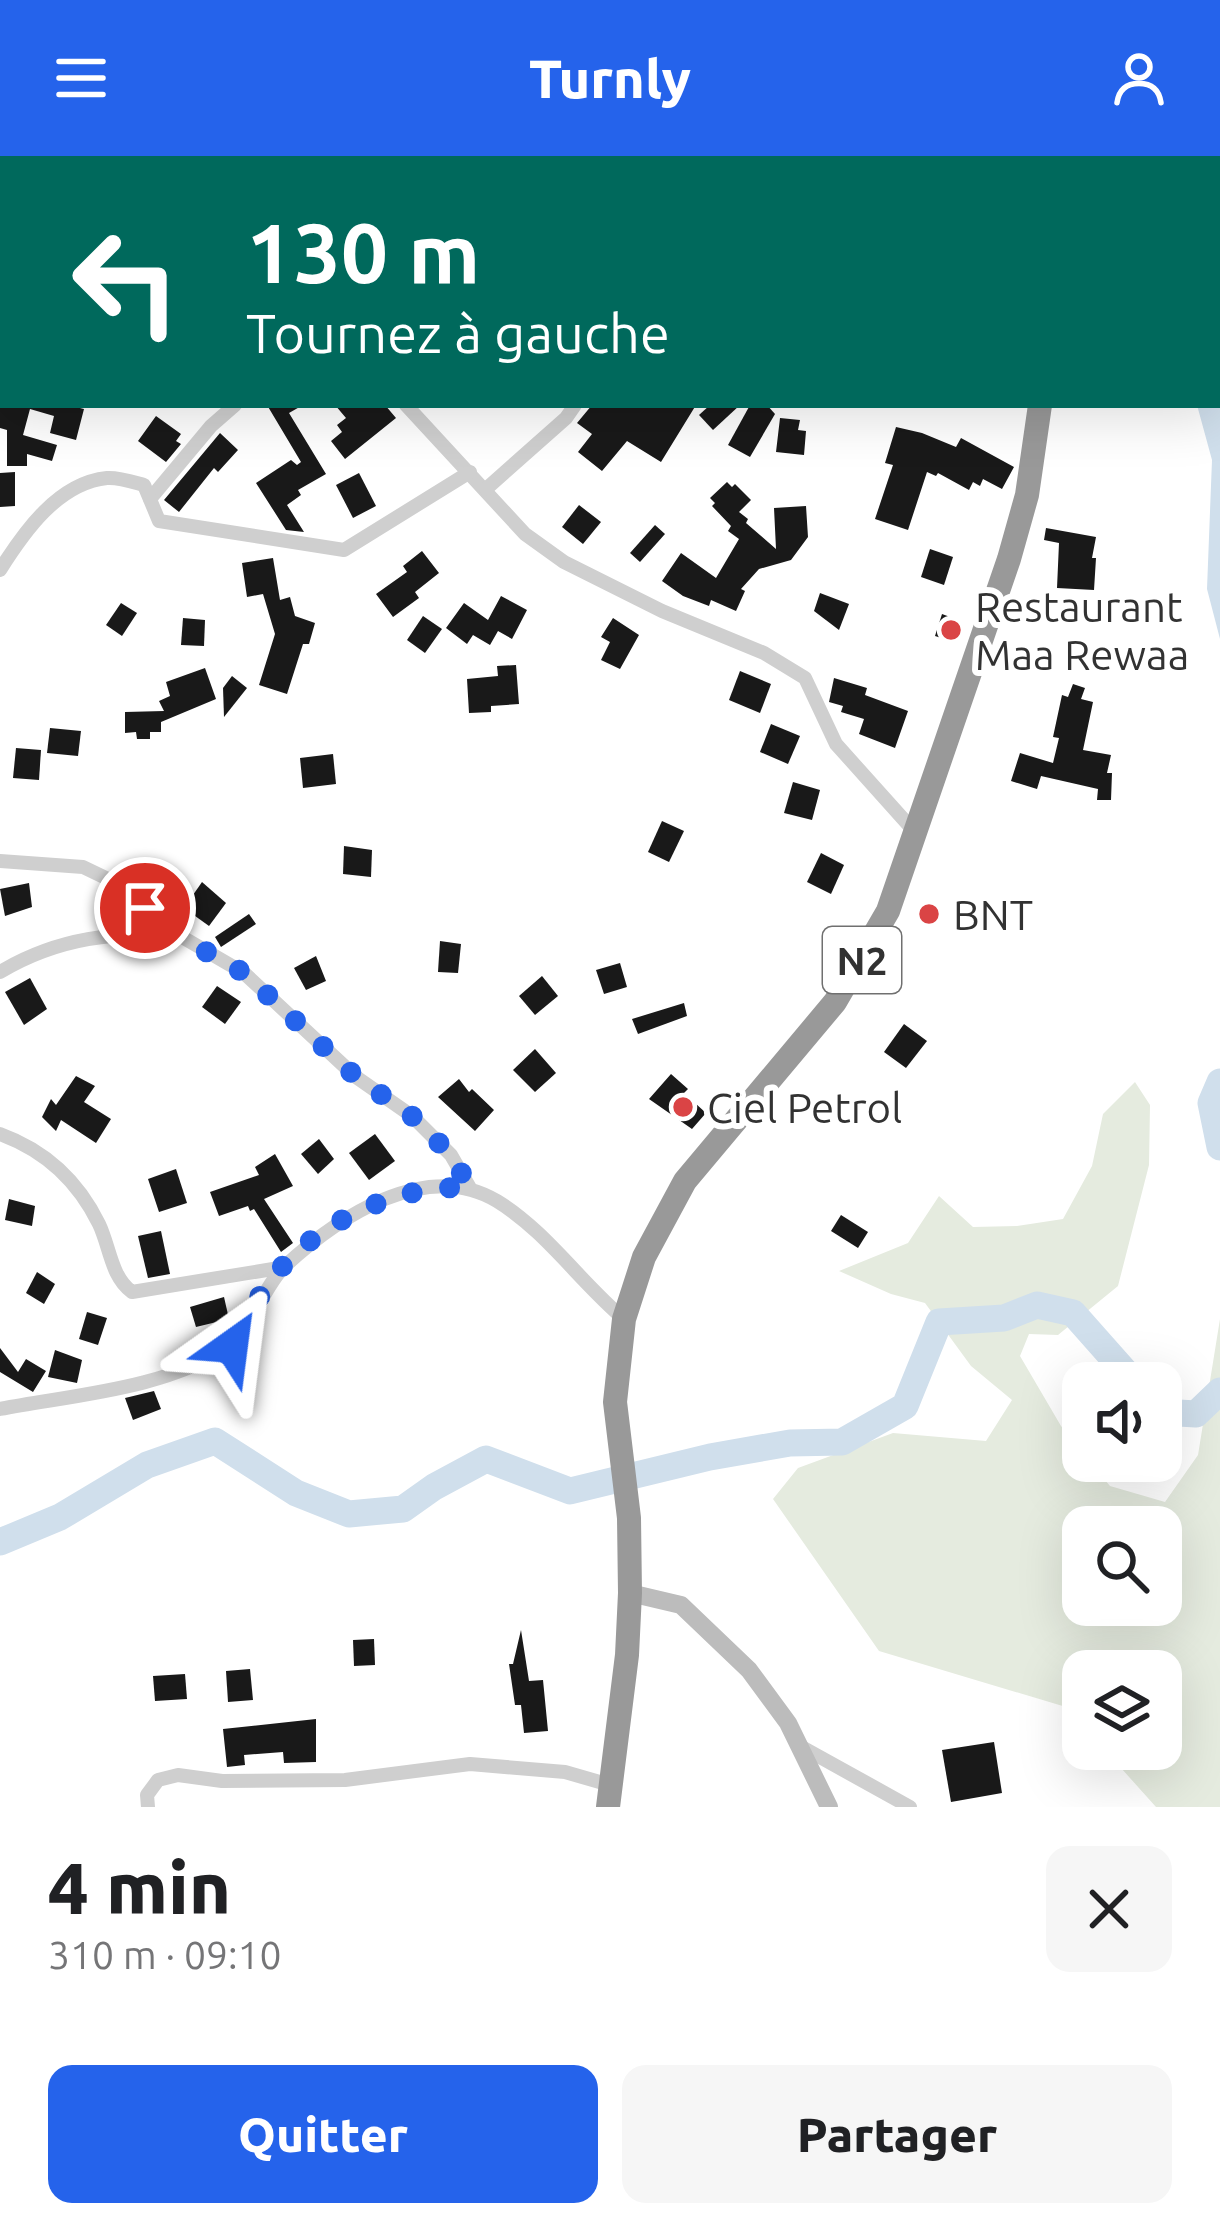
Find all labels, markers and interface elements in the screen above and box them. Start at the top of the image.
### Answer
icon: menu [48,45,114,111]
icon: person [1106,45,1172,111]
text: Turnly [529,48,691,108]
icon: left [48,204,204,360]
text: 130 m [246,205,480,299]
text: Tournez à gauche [246,303,670,363]
place label: Restaurant Maa Rewaa [975,583,1189,678]
marker: Restaurant Maa Rewaa [938,617,964,643]
pin [94,857,196,959]
icon: arrive [112,875,178,941]
place label: BNT [953,891,1033,938]
marker: BNT [916,901,942,927]
road number: N2 [823,927,901,993]
place label: Ciel Petrol [707,1084,902,1131]
marker: Ciel Petrol [670,1094,696,1120]
position arrow [169,1283,295,1409]
map controls [1062,1362,1182,1770]
button: sound [1062,1362,1182,1482]
button: search [1062,1506,1182,1626]
button: layers [1062,1650,1182,1770]
button: close [1046,1846,1172,1972]
text: 4 min [48,1847,231,1928]
text: 310 m · 09:10 [48,1933,282,1976]
button: Quitter [48,2065,598,2203]
button: Partager [622,2065,1172,2203]

